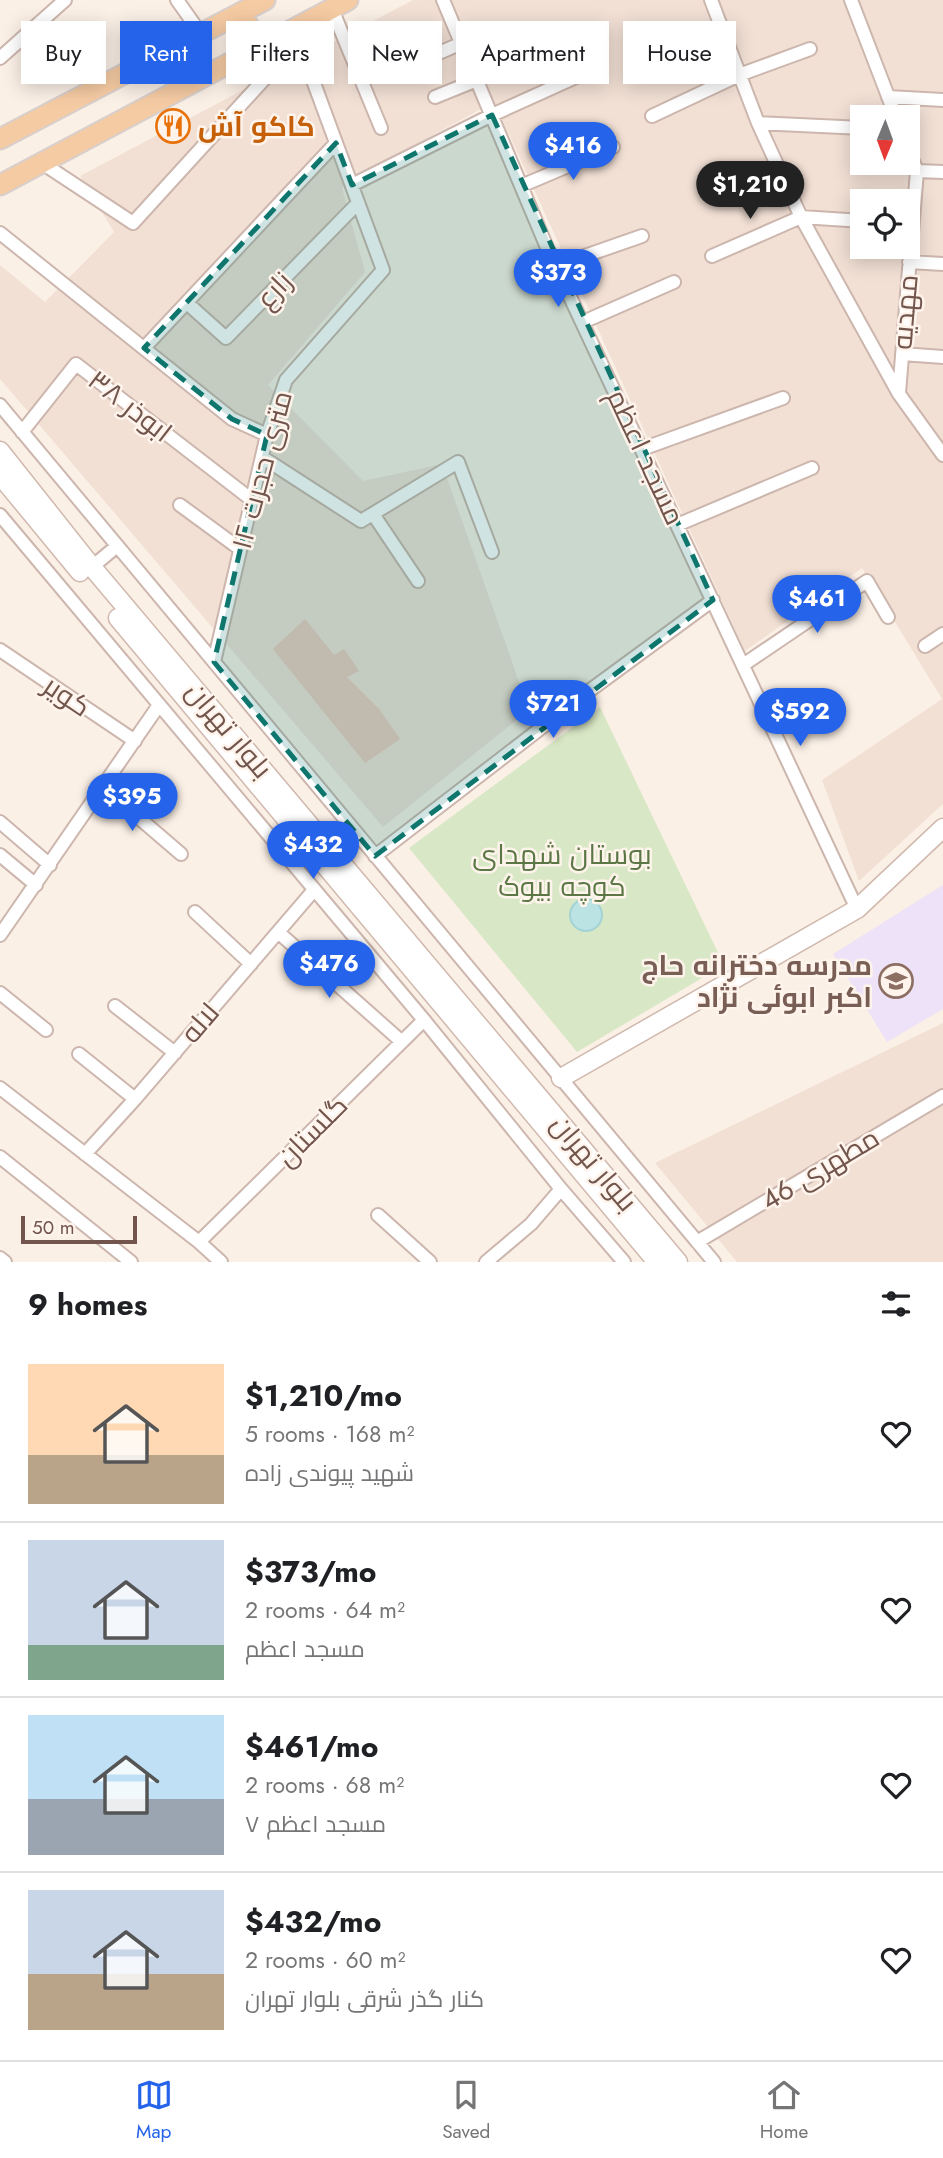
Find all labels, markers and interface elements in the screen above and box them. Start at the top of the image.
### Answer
chip: Buy [21,21,106,84]
chip: Rent [120,21,212,84]
chip: Filters [226,21,334,84]
chip: New [348,21,442,84]
chip: Apartment [456,21,609,84]
chip: House [623,21,736,84]
north arrow [850,105,920,175]
map controls [850,105,920,259]
place label: کاکو آش [198,106,315,147]
restaurant icon: کاکو آش [154,107,192,145]
pin: $416 [532,122,614,182]
text: $416 [544,128,602,162]
pin: $1,210 [693,162,807,221]
text: $1,210 [712,167,788,201]
button: locate [850,189,920,259]
pin: $373 [517,250,599,309]
text: $373 [530,255,586,289]
street label: زارع [246,262,302,318]
street label: مهدیه [881,273,929,351]
street label: ۳۸ ابوذر [79,360,181,452]
street label: مسجد اعظم [597,382,695,532]
street label: ۱۲ متری حجرت [221,386,303,554]
pin: $461 [776,576,858,635]
text: $461 [788,581,846,615]
street label: کویر [33,664,99,727]
street label: بلوار تهران [176,672,282,788]
pin: $721 [512,680,594,740]
text: $721 [526,686,580,720]
pin: $592 [759,688,841,748]
text: $592 [770,694,830,728]
pin: $395 [91,774,173,833]
text: $395 [103,779,161,813]
pin: $432 [272,822,354,881]
text: $432 [283,827,343,861]
park label: بوستان شهدای کوچه بیوک [472,834,652,907]
pin: $476 [288,940,370,1000]
place label: مدرسه دخترانه حاج اکبر ابوئی نژاد [642,945,872,1018]
text: $476 [299,946,359,980]
school or university icon: مدرسه دخترانه حاج اکبر ابوئی نژاد [877,962,915,1000]
street label: لاله [171,994,229,1052]
street label: گلستان [267,1086,357,1176]
street label: بلوار تهران [541,1105,647,1221]
street label: مطهری 46 [753,1117,887,1221]
scale bar [21,1213,136,1245]
text: 50 m [32,1214,75,1241]
text: 9 homes [28,1283,147,1326]
icon: filters [877,1285,915,1323]
text: $1,210/mo [245,1374,402,1417]
icon: home [84,1392,168,1476]
icon: heart [877,1415,915,1453]
text: 5 rooms · 168 m² [245,1417,414,1451]
text: شهید پیوندی زاده [245,1456,414,1490]
text: $373/mo [245,1550,377,1593]
icon: home [84,1568,168,1652]
icon: heart [877,1591,915,1629]
text: 2 rooms · 64 m² [245,1593,405,1627]
text: مسجد اعظم [245,1632,365,1666]
text: $461/mo [245,1725,378,1768]
icon: home [84,1743,168,1827]
icon: heart [877,1766,915,1804]
text: 2 rooms · 68 m² [245,1768,404,1802]
text: مسجد اعظم ۷ [245,1807,386,1841]
text: $432/mo [245,1900,381,1943]
icon: home [84,1918,168,2002]
icon: heart [877,1941,915,1979]
text: 2 rooms · 60 m² [245,1943,405,1977]
text: کنار گذر شرقی بلوار تهران [245,1982,484,2016]
tab: Map [135,2076,173,2145]
tab: Saved [442,2076,490,2145]
tab: Home [760,2076,808,2145]

